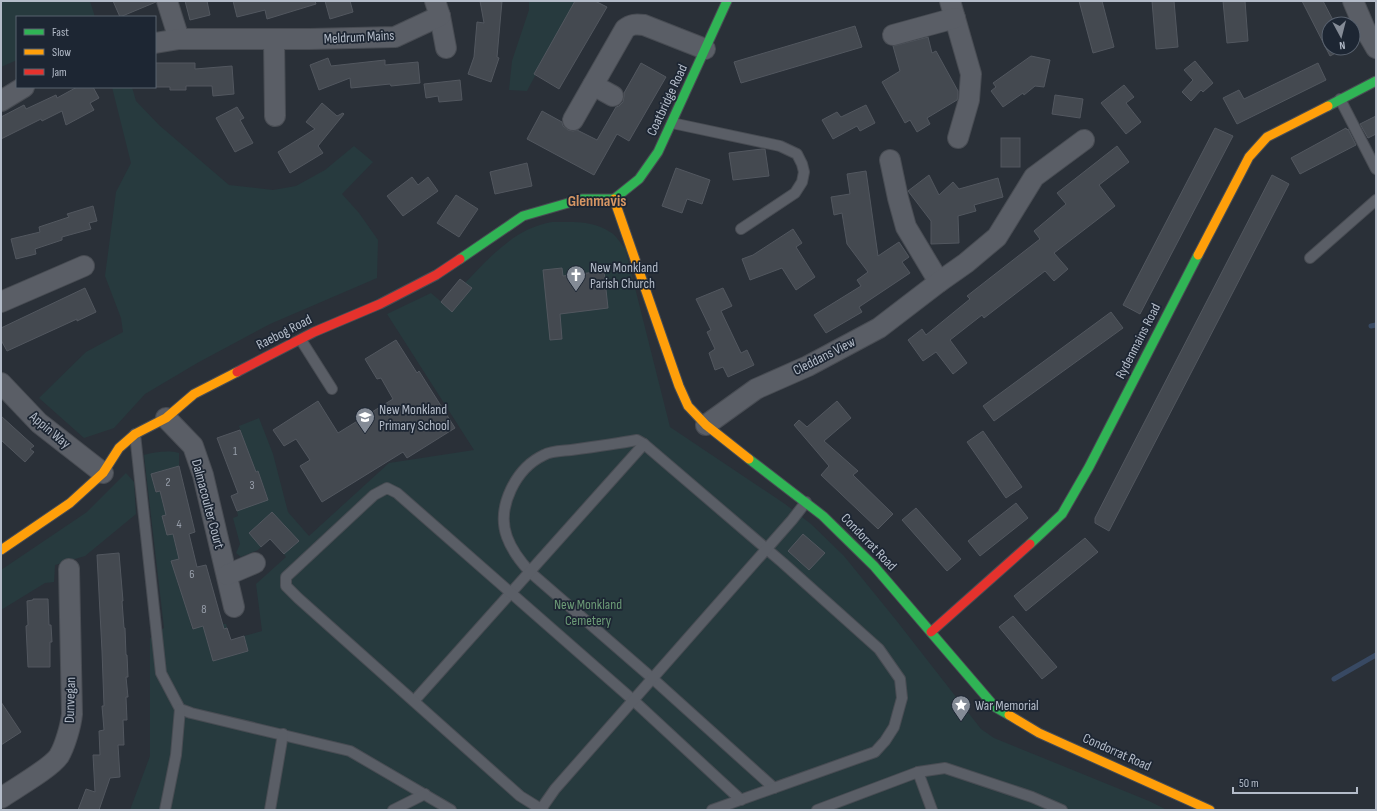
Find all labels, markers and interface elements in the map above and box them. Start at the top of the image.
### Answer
legend [16,16,156,88]
north arrow [1321,16,1361,56]
text: Fast [52,25,69,40]
street label: Meldrum Mains [323,27,395,47]
text: N [1338,39,1346,52]
text: Slow [52,45,71,60]
street label: Coatbridge Road [643,61,691,139]
text: Jam [51,65,67,80]
district label: Glenmavis [568,192,626,211]
place label: New Monkland Parish Church [590,259,658,292]
church icon: New Monkland Parish Church [565,264,587,292]
street label: Rydenmains Road [1112,300,1164,382]
street label: Raebog Road [253,311,315,353]
street label: Cleddans View [790,333,858,379]
place label: New Monkland Primary School [379,401,449,434]
school or university icon: New Monkland Primary School [354,406,376,434]
street label: Appin Way [25,407,74,452]
house number: 1 [233,444,238,459]
street label: Dalmacoulter Court [188,457,228,551]
house number: 2 [166,475,171,490]
house number: 3 [249,478,255,493]
street label: Condorrat Road [837,510,901,574]
house number: 4 [176,517,182,532]
house number: 6 [189,567,195,582]
park label: New Monkland Cemetery [554,596,622,629]
house number: 8 [201,602,207,617]
street label: Dunvegan [61,677,79,723]
place icon: War Memorial [950,694,972,722]
place label: War Memorial [975,697,1039,714]
street label: Condorrat Road [1080,729,1154,775]
scale bar [1233,769,1357,795]
text: 50 m [1239,776,1259,791]

